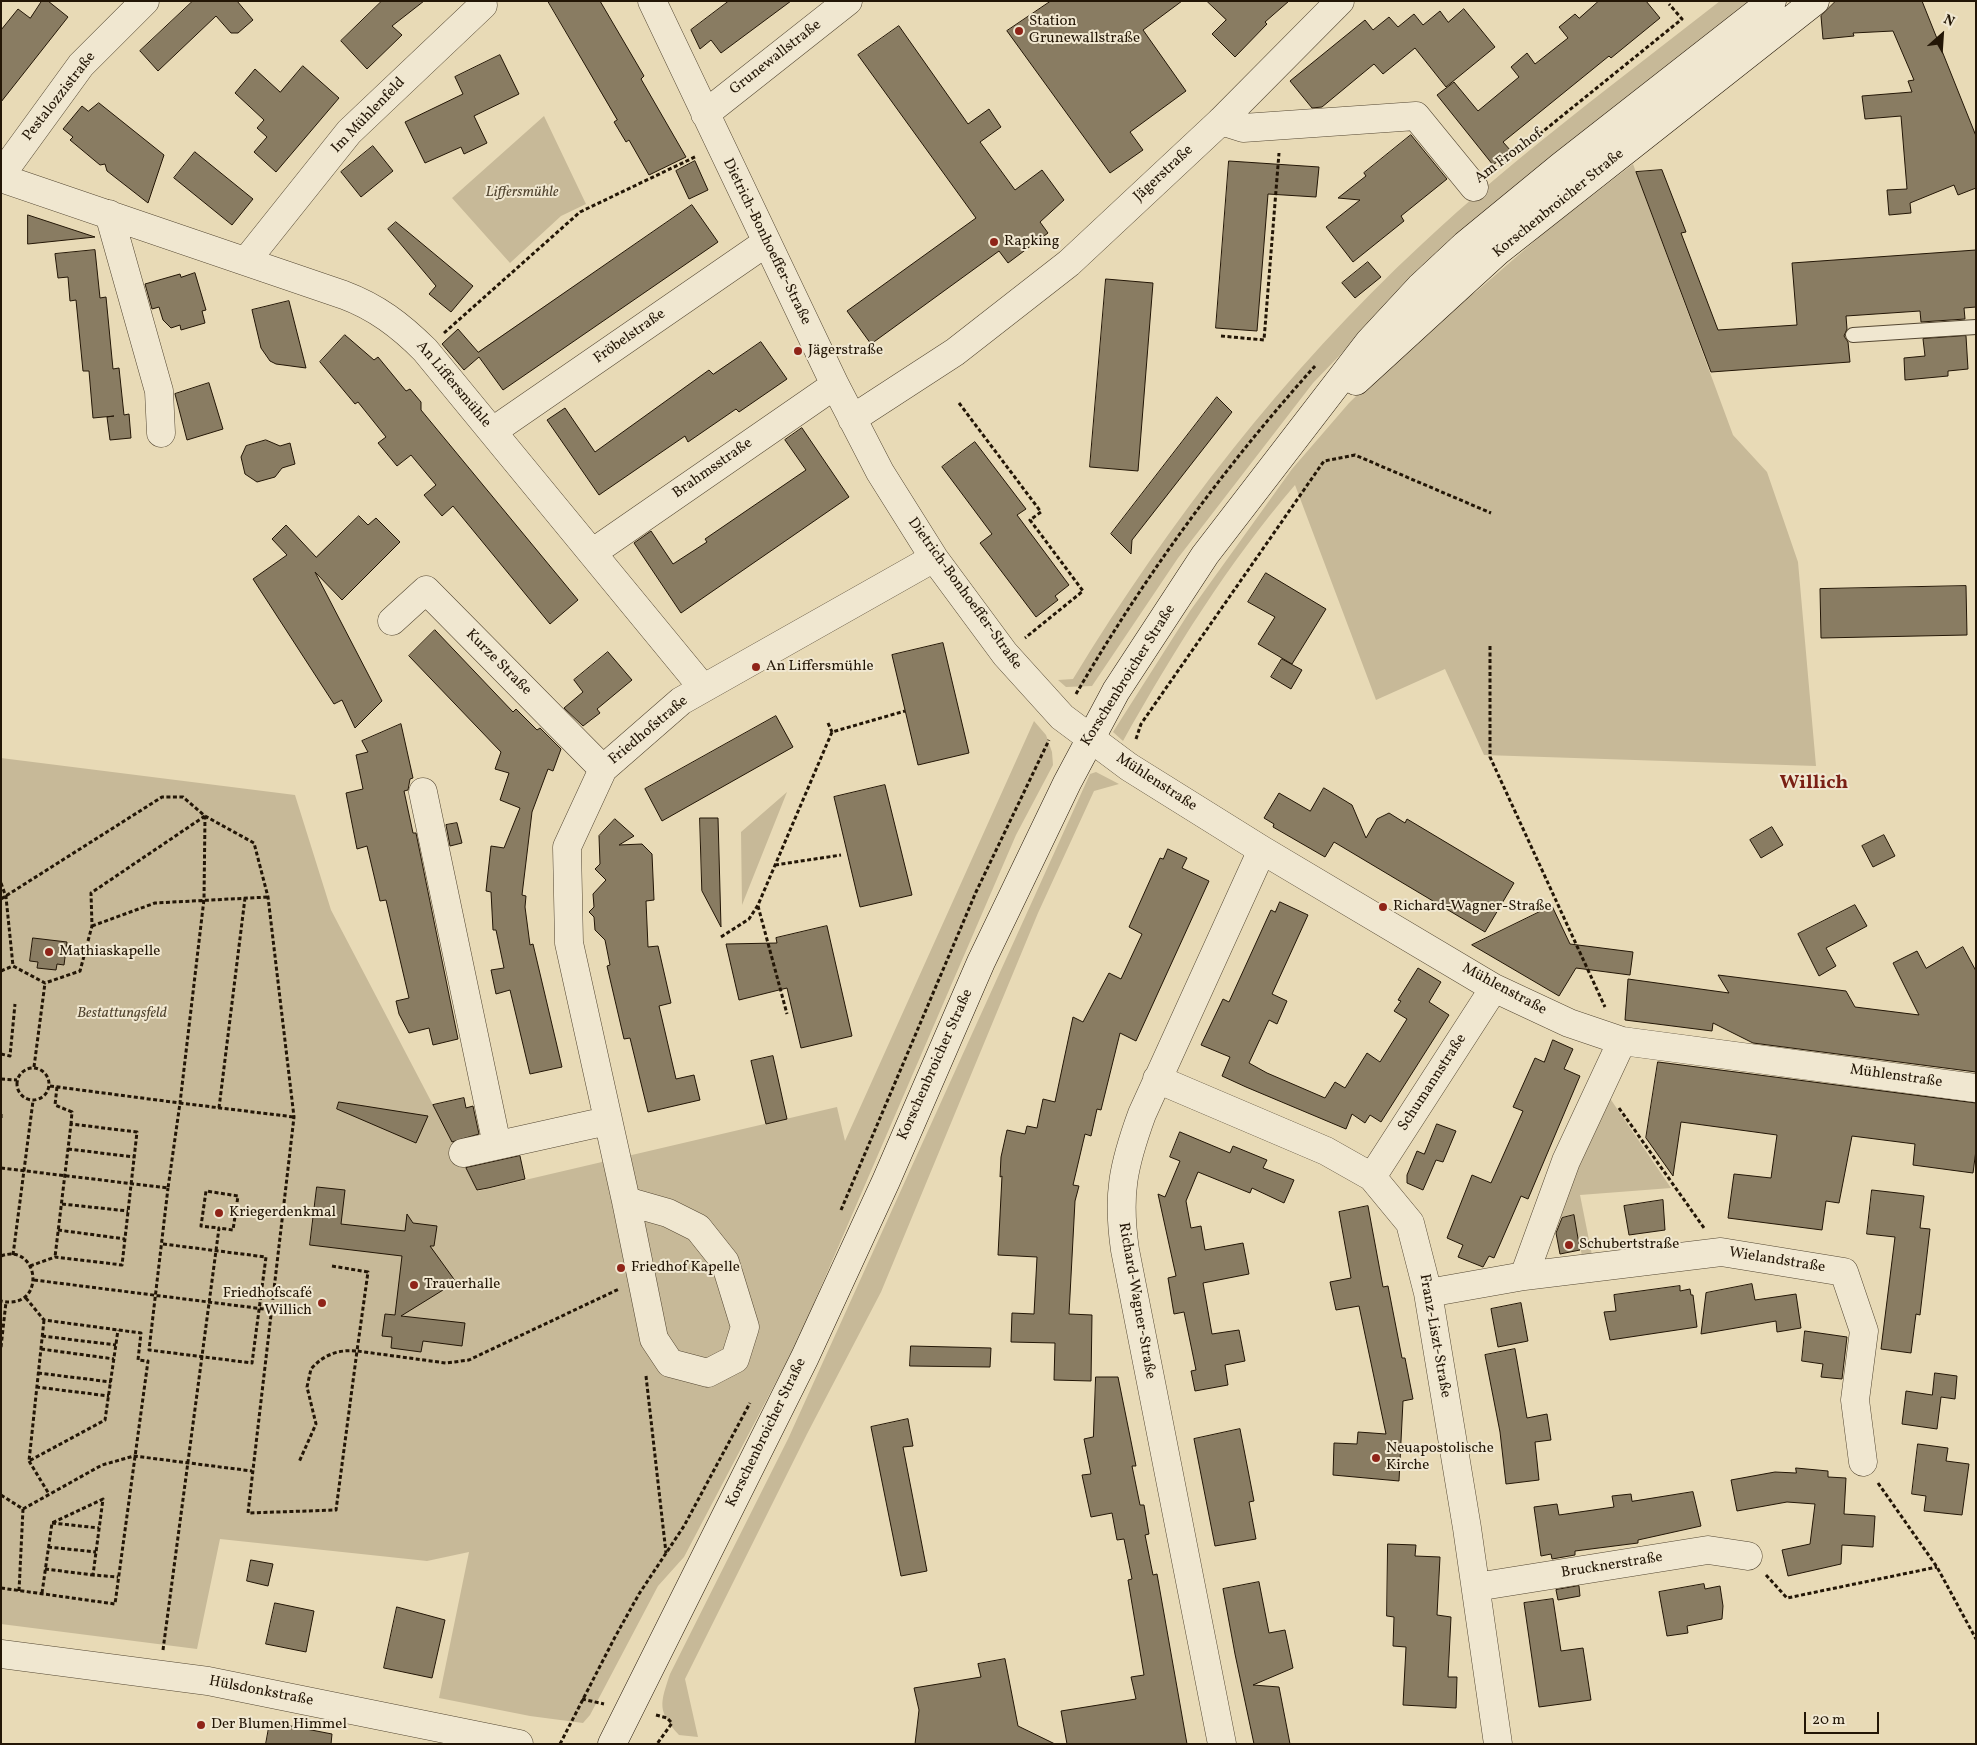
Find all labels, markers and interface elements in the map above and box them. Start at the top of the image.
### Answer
north arrow [1917,10,1967,60]
text: N [1940,10,1958,32]
place label: Station Grunewallstraße [1029,13,1140,48]
street label: Grunewallstraße [727,17,825,99]
marker: Station Grunewallstraße [1013,25,1025,37]
street label: Pestalozzistraße [20,49,100,145]
street label: Im Mühlenfeld [328,74,410,158]
street label: Am Fronhof [1472,126,1546,188]
street label: Jägerstraße [1130,142,1198,206]
street label: Korschenbroicher Straße [1490,146,1628,262]
street label: Dietrich-Bonhoeffer-Straße [718,156,814,328]
park label: Liffersmühle [486,184,558,202]
place label: Rapking [1004,233,1059,251]
marker: Rapking [988,236,1000,248]
street label: Fröbelstraße [591,306,669,368]
street label: An Liffersmühle [412,338,494,432]
place label: Jägerstraße [808,342,883,360]
marker: Jägerstraße [792,345,804,357]
street label: Brahmsstraße [670,435,756,503]
street label: Dietrich-Bonhoeffer-Straße [903,515,1025,673]
street label: Korschenbroicher Straße [1078,602,1180,750]
street label: Kurze Straße [461,626,535,700]
place label: An Liffersmühle [766,658,873,676]
marker: An Liffersmühle [750,661,762,673]
street label: Friedhofstraße [606,693,692,769]
street label: Mühlenstraße [1112,750,1200,816]
district label: Willich [1780,772,1848,796]
place label: Richard-Wagner-Straße [1393,898,1552,916]
marker: Richard-Wagner-Straße [1377,901,1389,913]
place label: Mathiaskapelle [59,943,160,961]
marker: Mathiaskapelle [43,946,55,958]
street label: Mühlenstraße [1459,960,1549,1020]
street label: Korschenbroicher Straße [895,987,977,1143]
park label: Bestattungsfeld [77,1005,167,1023]
street label: Schumannstraße [1395,1031,1471,1135]
street label: Mühlenstraße [1849,1062,1943,1092]
place label: Kriegerdenkmal [229,1204,336,1222]
marker: Kriegerdenkmal [213,1207,225,1219]
street label: Richard-Wagner-Straße [1113,1221,1159,1381]
place label: Schubertstraße [1579,1236,1679,1254]
marker: Schubertstraße [1563,1239,1575,1251]
street label: Wielandstraße [1728,1245,1826,1277]
place label: Friedhof Kapelle [631,1259,740,1277]
marker: Friedhof Kapelle [615,1262,627,1274]
street label: Franz-Liszt-Straße [1414,1273,1454,1399]
place label: Trauerhalle [424,1276,500,1294]
marker: Trauerhalle [408,1279,420,1291]
place label: Friedhofscafé Willich [223,1285,312,1320]
marker: Friedhofscafé Willich [316,1297,328,1309]
street label: Korschenbroicher Straße [723,1356,811,1510]
place label: Neuapostolische Kirche [1386,1440,1494,1475]
marker: Neuapostolische Kirche [1370,1452,1382,1464]
street label: Brucknerstraße [1560,1549,1664,1583]
street label: Hülsdonkstraße [207,1673,315,1711]
scale bar [1807,1702,1882,1734]
text: 20 m [1812,1710,1845,1731]
place label: Der Blumen Himmel [211,1716,347,1734]
marker: Der Blumen Himmel [195,1719,207,1731]

